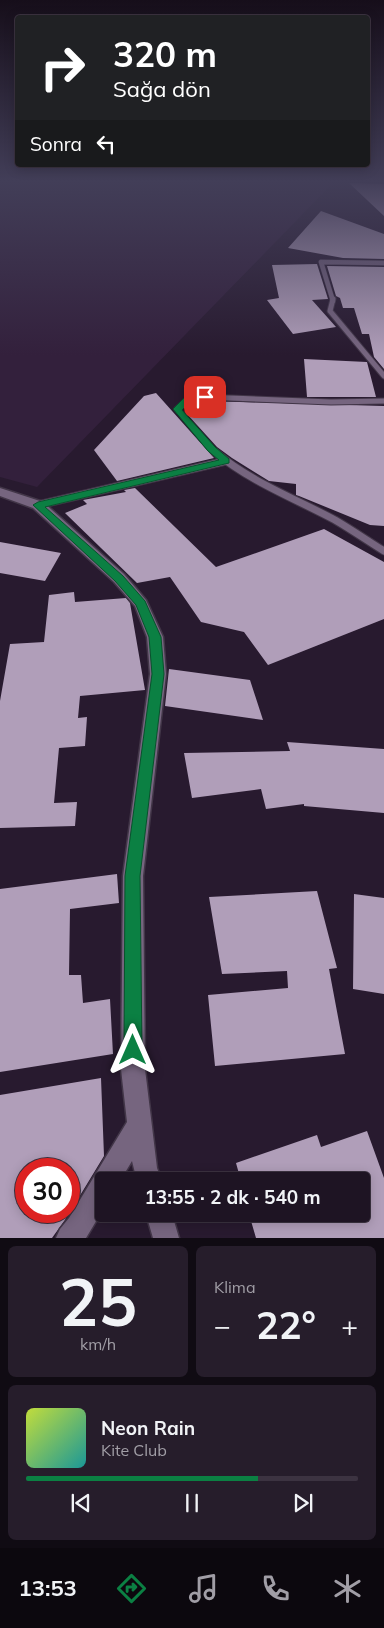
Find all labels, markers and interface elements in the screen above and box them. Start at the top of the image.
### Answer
text: 320 m [113,32,217,76]
icon: right [30,35,95,100]
text: Sağa dön [113,75,211,103]
icon: left [92,130,120,158]
text: Sonra [30,132,82,156]
pin [184,376,226,418]
icon: arrive [191,383,219,411]
position arrow [106,1023,158,1075]
speed limit sign: 30 [15,1158,80,1223]
text: 13:55 · 2 dk · 540 m [144,1185,321,1209]
text: 25 [59,1261,137,1342]
text: Klima [214,1277,256,1297]
text: 22° [256,1301,316,1349]
text: − [214,1308,231,1343]
text: + [341,1308,358,1343]
text: km/h [80,1334,116,1354]
text: Neon Rain [101,1416,195,1440]
text: Kite Club [101,1440,167,1460]
icon: previous [67,1489,95,1517]
icon: pause [178,1489,206,1517]
icon: next [289,1489,317,1517]
icon: directions [114,1571,149,1606]
icon: music [186,1571,221,1606]
icon: phone [258,1571,293,1606]
icon: climate [330,1571,365,1606]
text: 13:53 [19,1574,77,1602]

